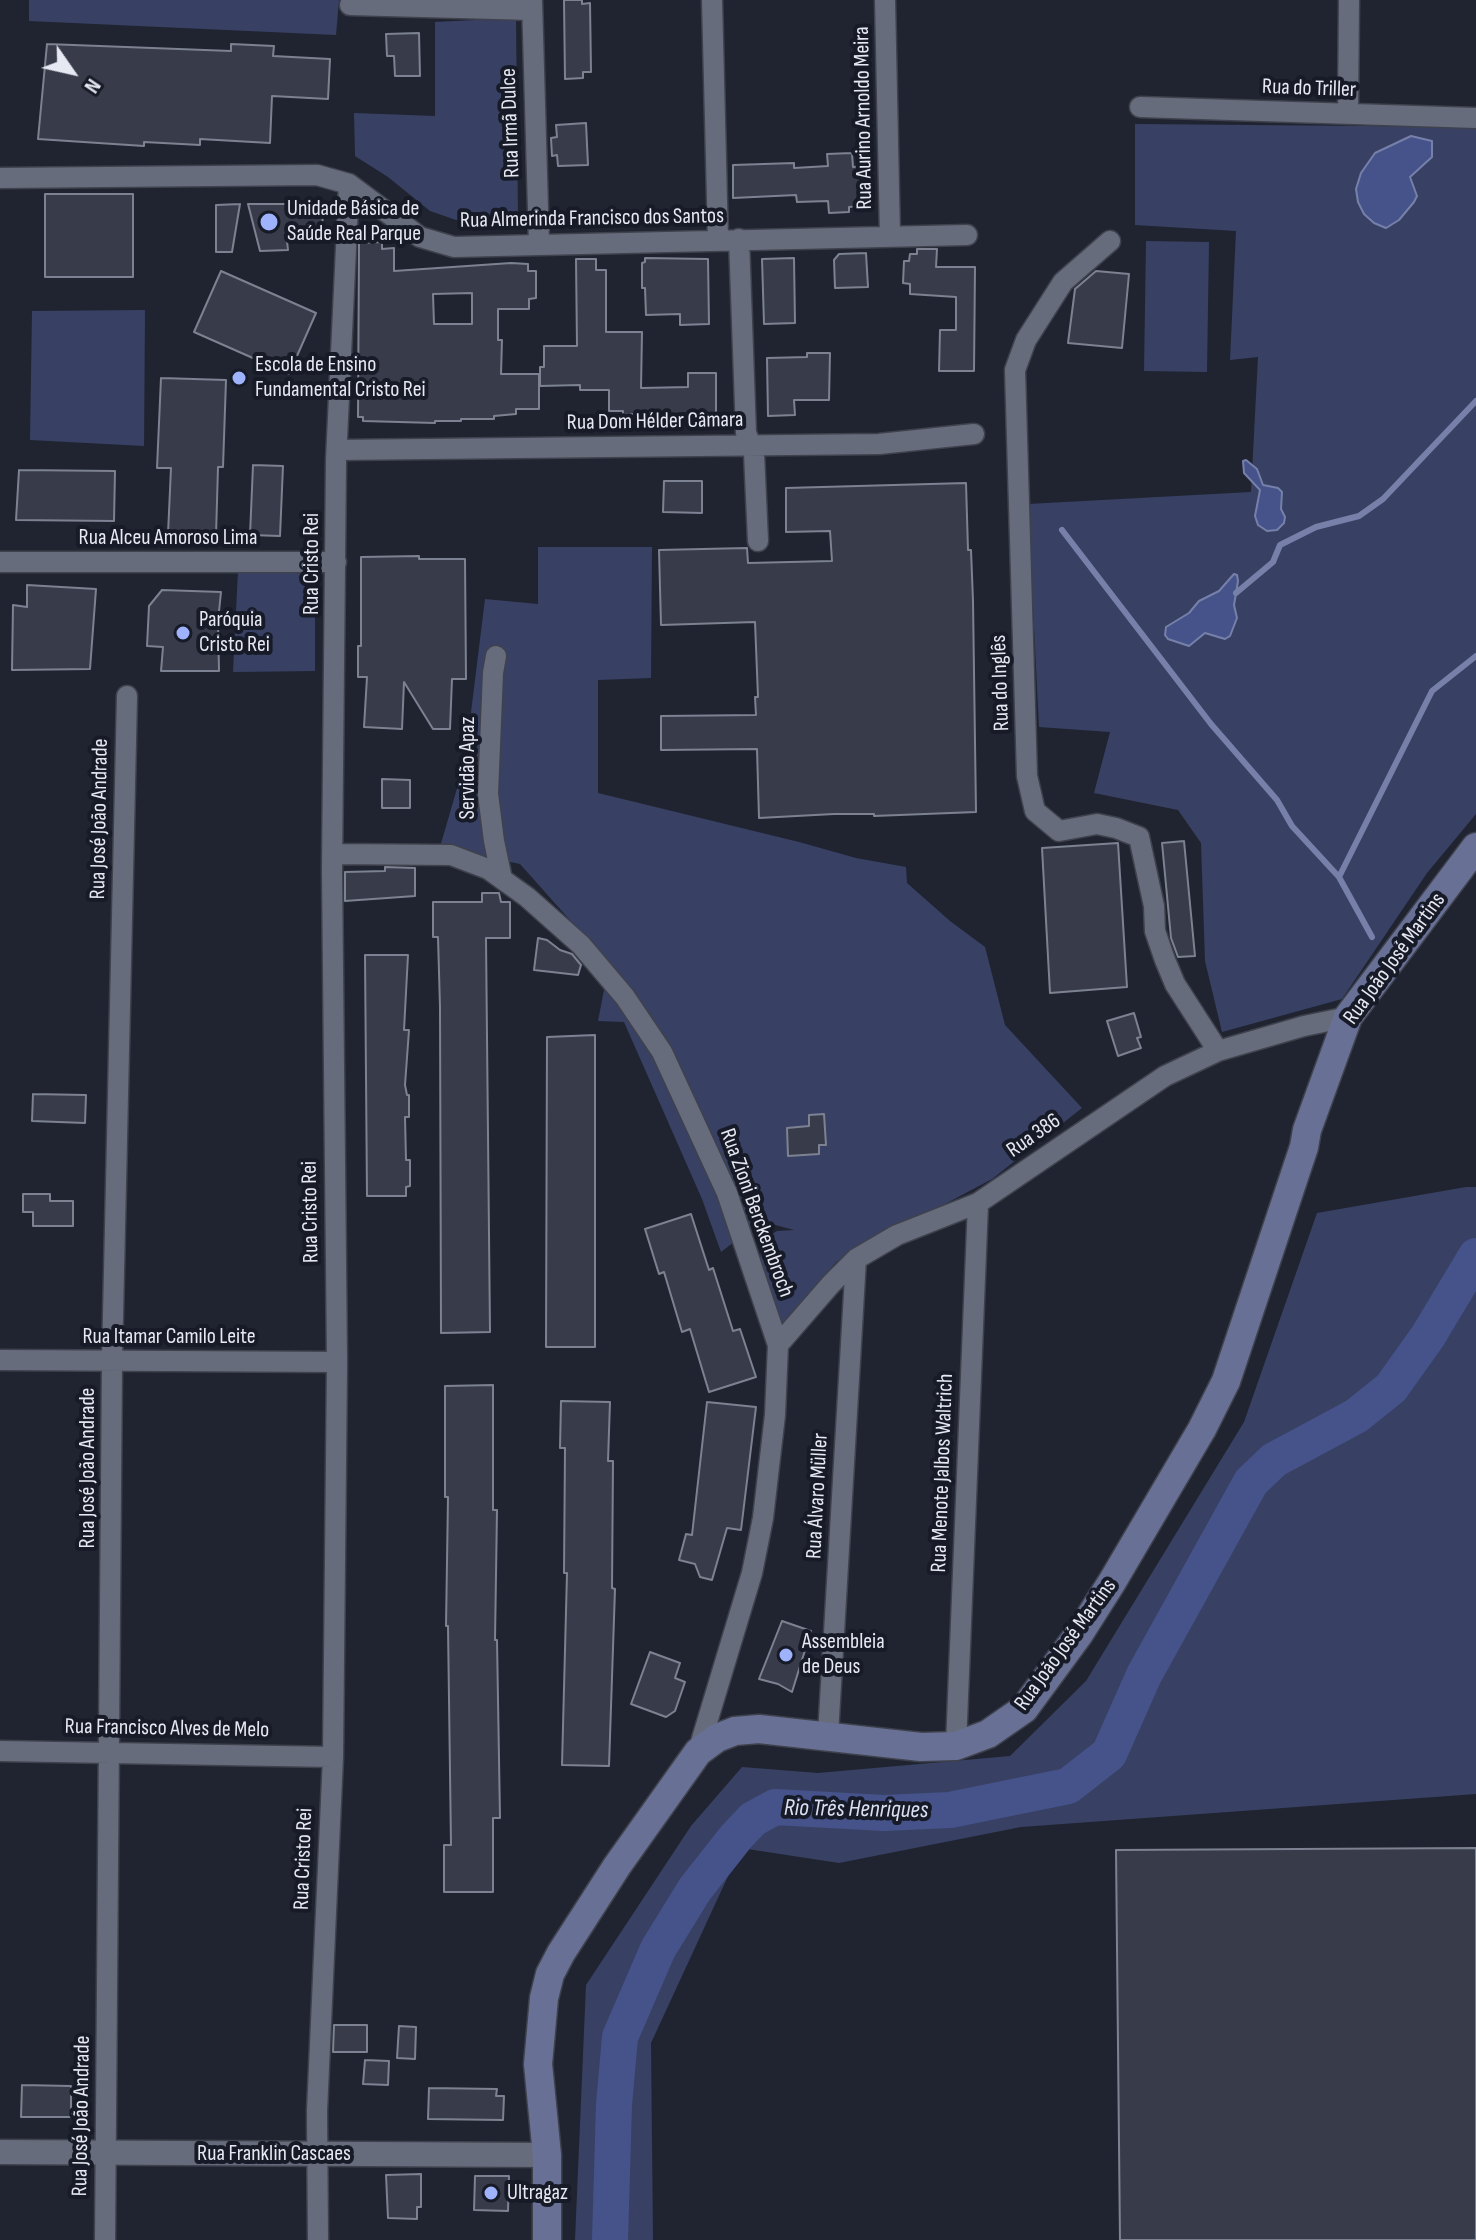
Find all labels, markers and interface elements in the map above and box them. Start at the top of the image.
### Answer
street label: Rua Aurino Arnoldo Meira [849,26,879,210]
north arrow [32,32,112,112]
street label: Rua Irmã Dulce [496,68,526,178]
text: N [78,73,107,98]
street label: Rua do Triller [1261,74,1357,104]
place label: Unidade Básica de Saúde Real Parque [287,196,421,248]
street label: Rua Almerinda Francisco dos Santos [460,203,724,235]
marker: Unidade Básica de Saúde Real Parque [258,211,280,233]
place label: Escola de Ensino Fundamental Cristo Rei [255,352,426,404]
marker: Escola de Ensino Fundamental Cristo Rei [230,369,248,387]
street label: Rua Dom Hélder Câmara [566,407,744,437]
street label: Rua Cristo Rei [299,513,325,615]
street label: Rua Alceu Amoroso Lima [79,525,257,551]
place label: Paróquia Cristo Rei [199,607,270,658]
marker: Paróquia Cristo Rei [174,624,192,642]
street label: Rua do Inglês [986,634,1016,732]
street label: Servidão Apaz [455,717,481,819]
street label: Rua José João Andrade [85,738,115,900]
street label: Rua João José Martins [1338,888,1452,1030]
street label: Rua 386 [1002,1108,1066,1164]
street label: Rua Zioni Berckembroch [713,1125,799,1301]
street label: Rua Cristo Rei [297,1161,325,1263]
street label: Rua Itamar Camilo Leite [82,1324,256,1350]
street label: Rua Menote Jalbos Waltrich [926,1373,960,1573]
street label: Rua José João Andrade [75,1388,101,1548]
street label: Rua Álvaro Müller [802,1432,834,1560]
street label: Rua João José Martins [1009,1574,1123,1716]
place label: Assembleia de Deus [802,1629,885,1680]
marker: Assembleia de Deus [777,1646,795,1664]
street label: Rua Francisco Alves de Melo [64,1714,270,1744]
water label: Rio Três Henriques [784,1794,928,1826]
street label: Rua Cristo Rei [289,1807,319,1911]
street label: Rua José João Andrade [67,2035,97,2197]
street label: Rua Franklin Cascaes [197,2141,351,2167]
place label: Ultragaz [507,2180,568,2206]
marker: Ultragaz [482,2184,500,2202]

